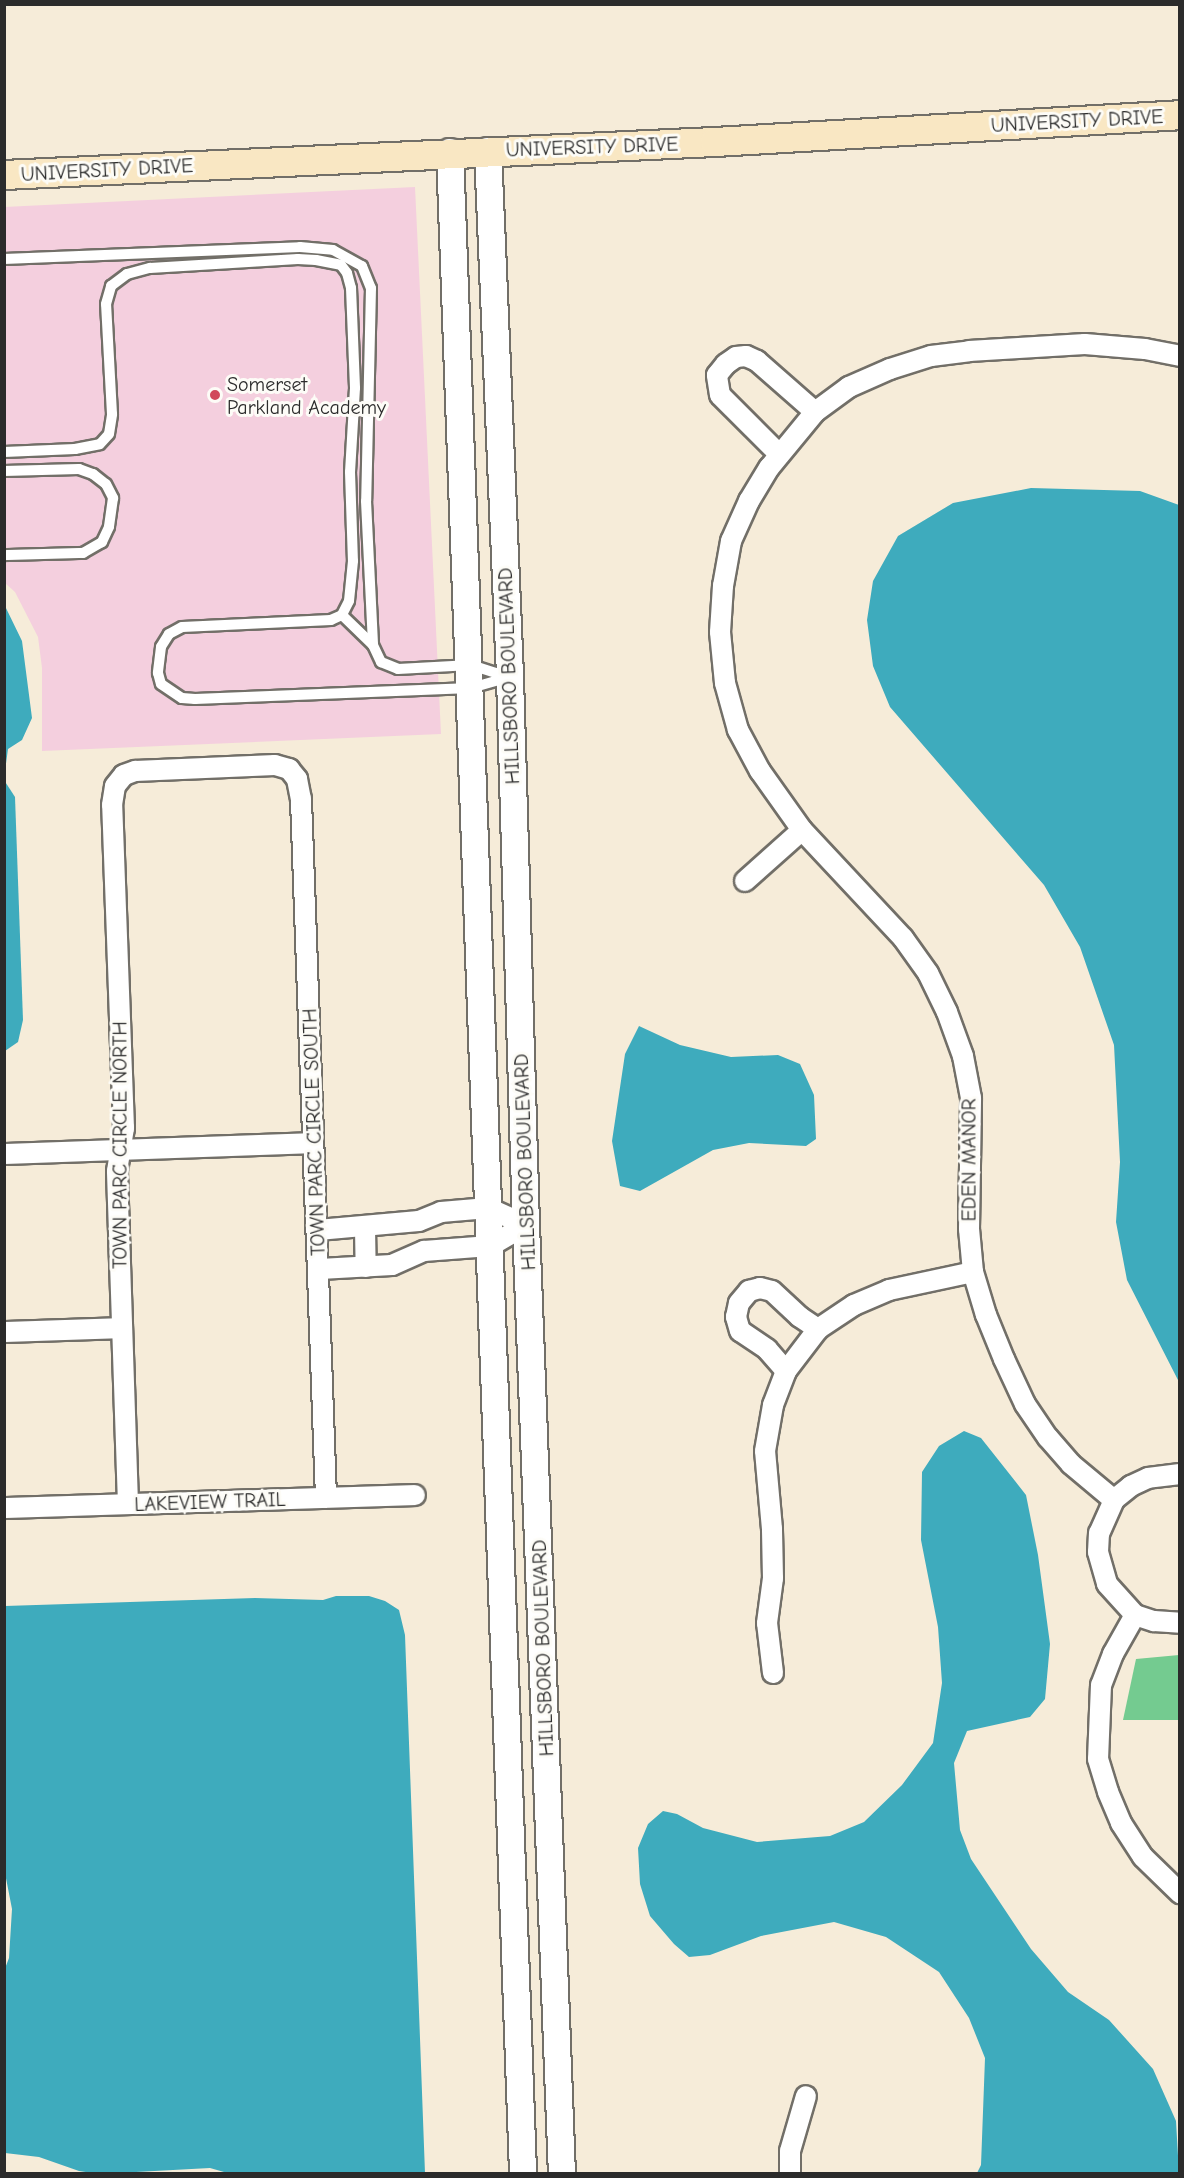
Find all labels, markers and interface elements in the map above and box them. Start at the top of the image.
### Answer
street label: UNIVERSITY DRIVE [990,105,1164,137]
street label: UNIVERSITY DRIVE [505,132,679,162]
street label: UNIVERSITY DRIVE [20,154,194,186]
place label: Somerset Parkland Academy [227,372,386,419]
marker: Somerset Parkland Academy [208,388,222,402]
street label: HILLSBORO BOULEVARD [493,567,525,785]
street label: TOWN PARC CIRCLE SOUTH [298,1008,330,1256]
street label: TOWN PARC CIRCLE NORTH [108,1021,132,1269]
street label: HILLSBORO BOULEVARD [509,1053,541,1271]
street label: EDEN MANOR [957,1099,981,1221]
street label: LAKEVIEW TRAIL [134,1487,286,1517]
street label: HILLSBORO BOULEVARD [527,1539,559,1757]

